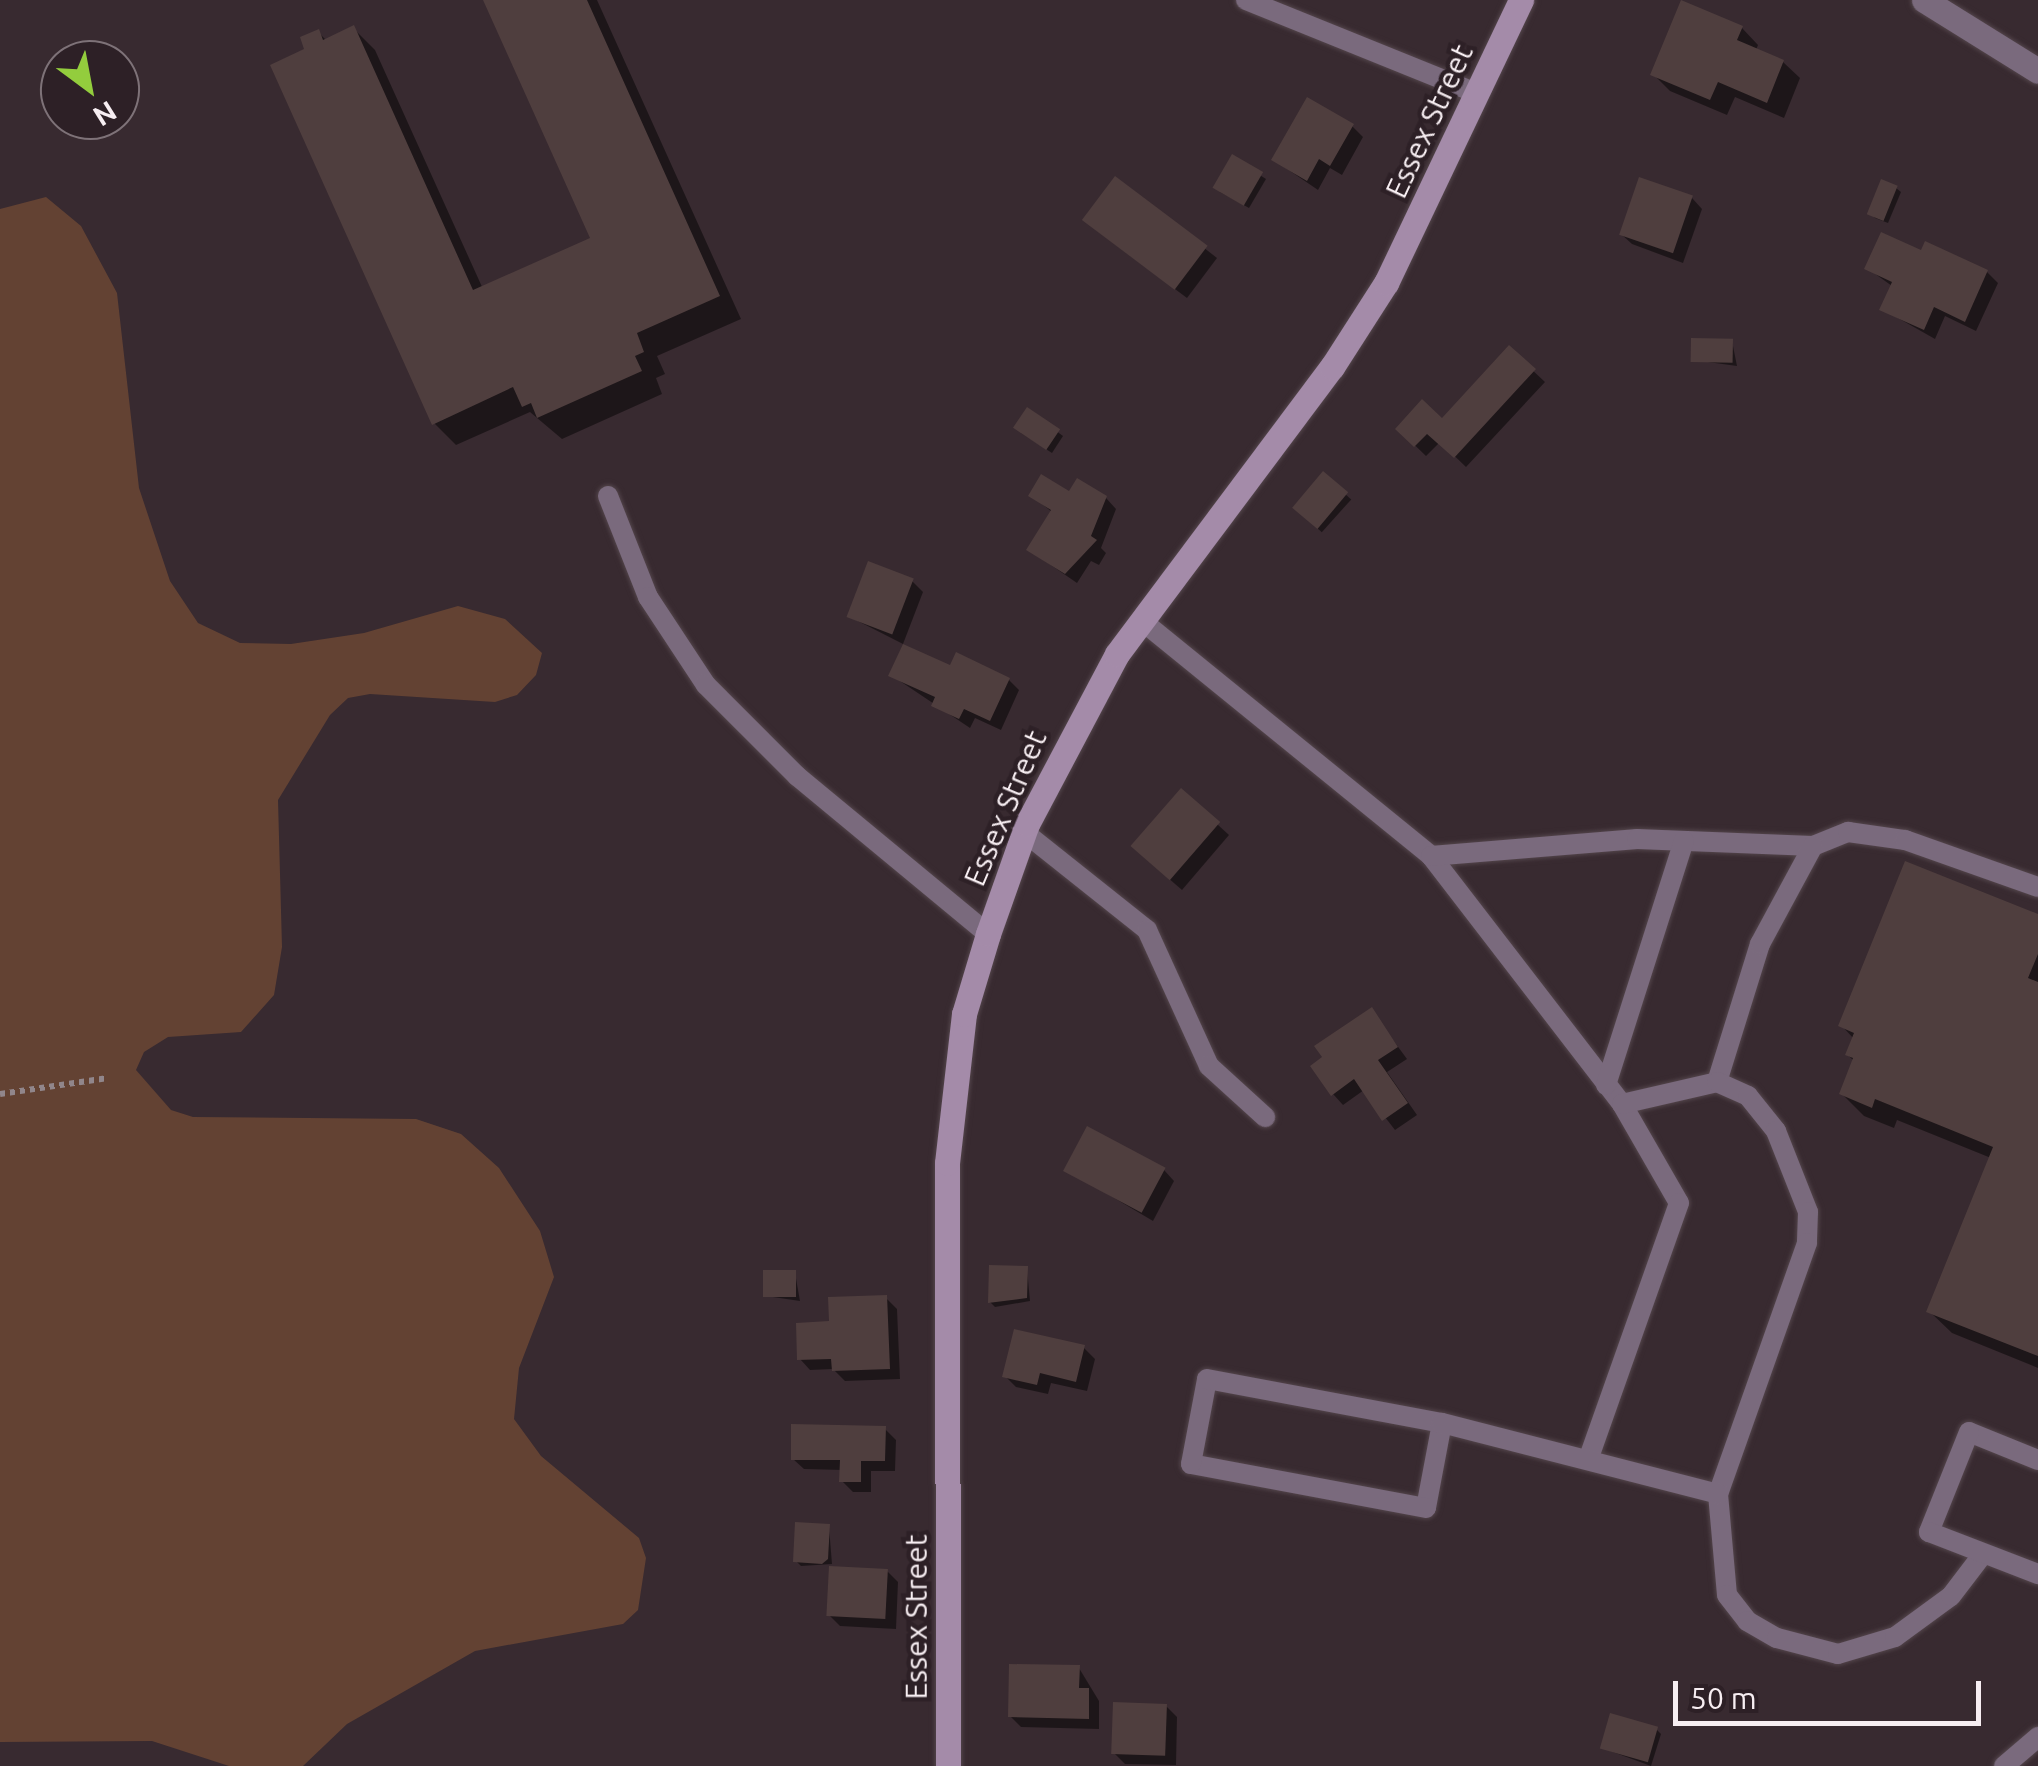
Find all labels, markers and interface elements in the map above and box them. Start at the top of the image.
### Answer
street label: Essex Street [1378,39,1480,203]
north arrow [40,40,140,140]
text: N [88,95,122,133]
street label: Essex Street [956,725,1054,891]
street label: Essex Street [898,1534,934,1700]
scale bar [1678,1661,1986,1723]
text: 50 m [1690,1681,1757,1715]

